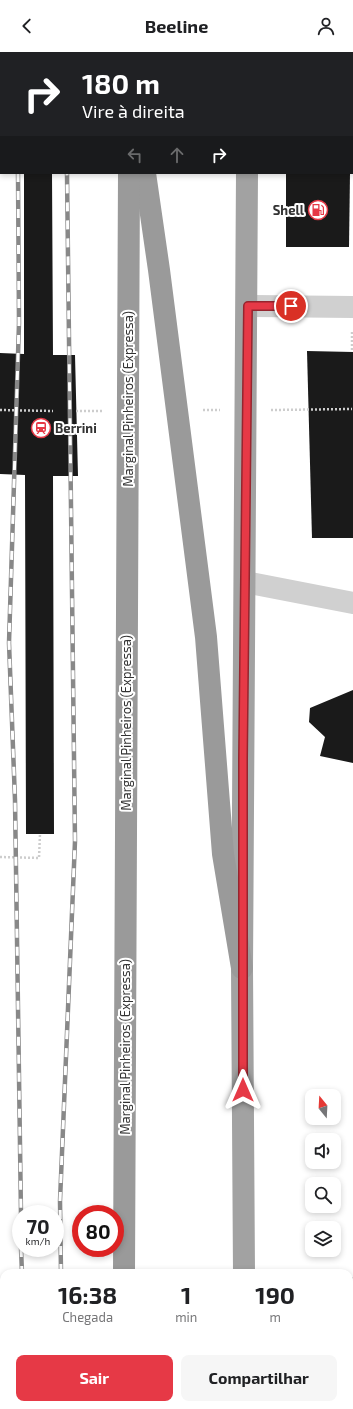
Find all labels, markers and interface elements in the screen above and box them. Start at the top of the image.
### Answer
icon: back [16,15,38,37]
text: Beeline [145,15,208,37]
icon: person [315,15,337,37]
text: 180 m [82,66,160,100]
icon: right [16,68,68,120]
text: Vire à direita [82,100,185,122]
icon: left [124,144,146,166]
icon: ahead [166,144,188,166]
icon: right [208,144,230,166]
fuel station icon: Shell [307,199,329,221]
place label: Shell [273,202,305,218]
pin [274,289,308,323]
icon: arrive [280,295,302,317]
street label: Marginal Pinheiros (Expressa) [120,311,136,487]
station icon: Berrini [30,417,52,439]
place label: Berrini [55,420,97,436]
street label: Marginal Pinheiros (Expressa) [118,635,134,811]
street label: Marginal Pinheiros (Expressa) [117,959,133,1135]
position arrow [222,1069,264,1111]
north arrow [305,1089,341,1125]
map controls [305,1089,341,1257]
button: sound [305,1133,341,1169]
button: search [305,1177,341,1213]
speed limit sign: 80 [72,1205,124,1257]
text: 70 [26,1214,50,1238]
button: layers [305,1221,341,1257]
text: km/h [26,1235,50,1247]
text: 16:38 [58,1280,117,1309]
text: 1 [181,1280,191,1309]
text: 190 [255,1280,295,1309]
text: Chegada [62,1309,113,1325]
text: min [175,1309,197,1325]
text: m [269,1309,281,1325]
button: Sair [16,1355,173,1401]
button: Compartilhar [181,1355,337,1401]

